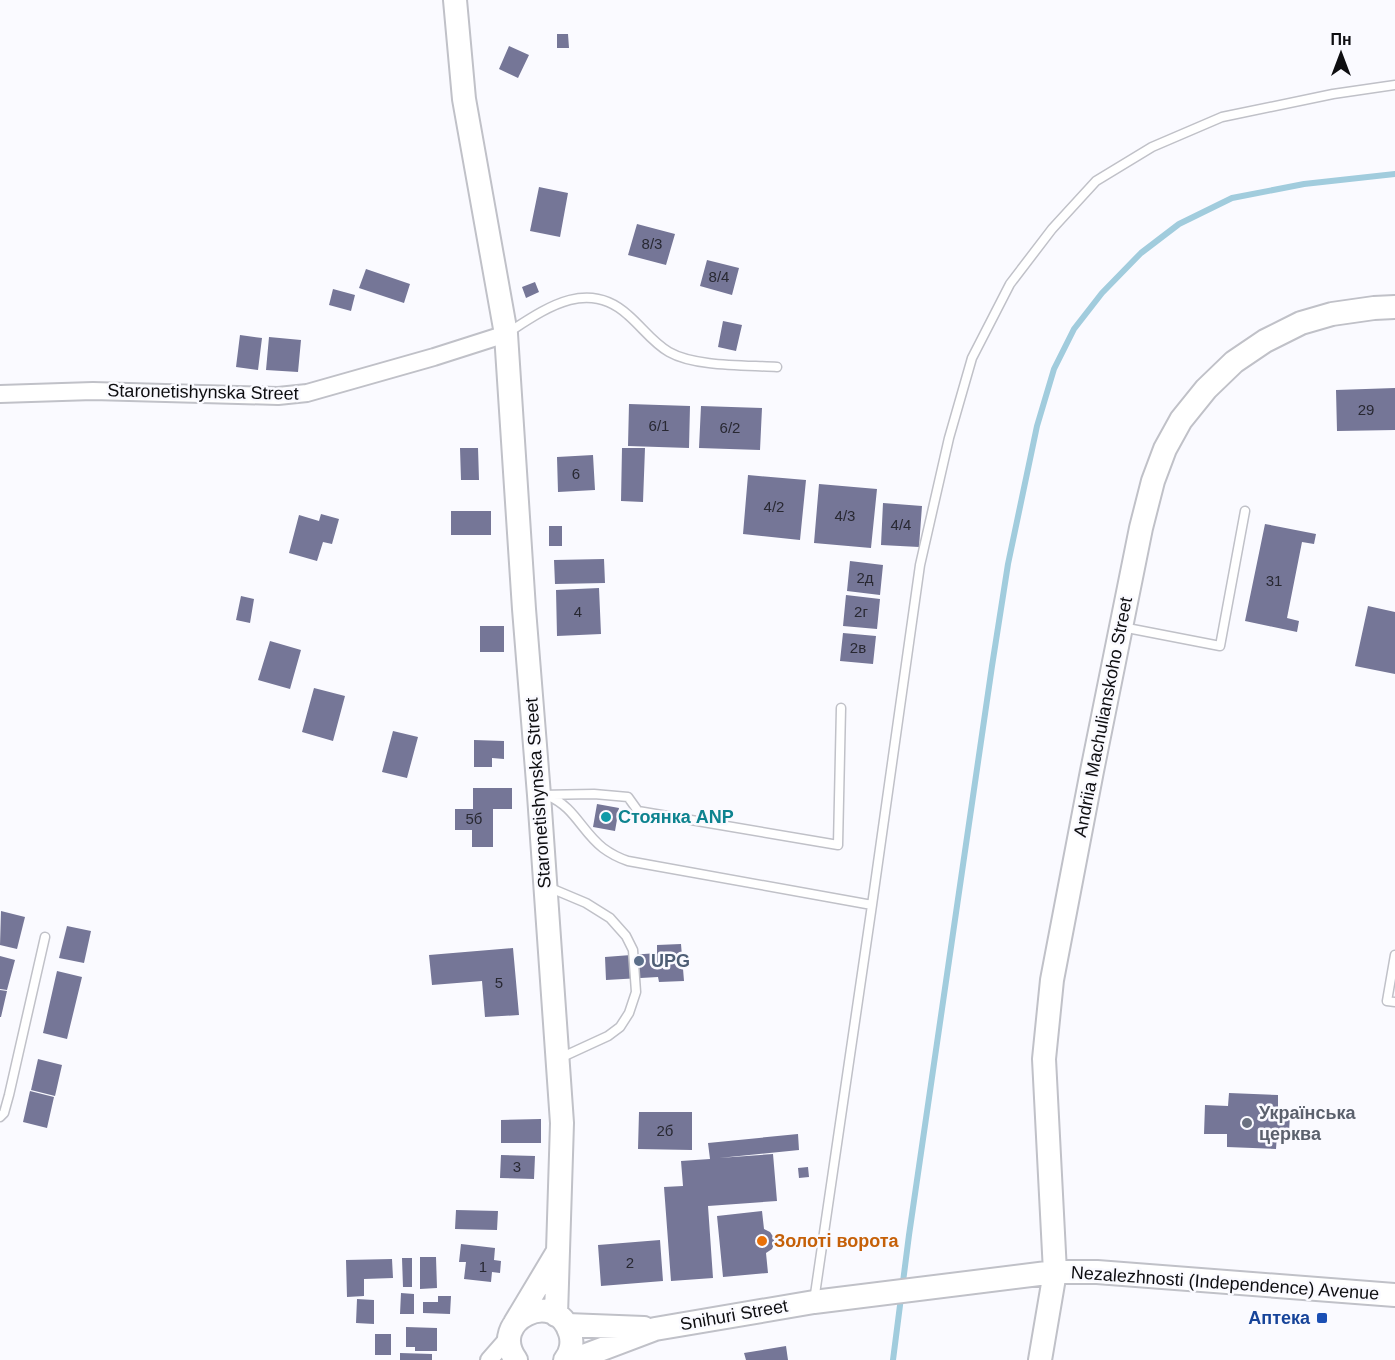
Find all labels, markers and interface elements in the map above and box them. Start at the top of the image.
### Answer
north arrow [1311,24,1371,84]
text: Пн [1330,31,1352,48]
house number: 8/3 [642,235,662,252]
house number: 8/4 [709,268,729,285]
street label: Staronetishynska Street [107,380,299,404]
house number: 29 [1358,401,1374,418]
house number: 6/1 [649,417,669,434]
house number: 6/2 [720,419,740,436]
house number: 6 [572,465,580,482]
house number: 4/2 [764,498,784,515]
house number: 4/3 [835,507,855,524]
house number: 4/4 [891,516,911,533]
house number: 2д [856,569,874,586]
house number: 31 [1266,572,1282,589]
street label: Andriia Machulianskoho Street [1070,595,1136,839]
house number: 4 [574,603,582,620]
house number: 2г [854,603,868,620]
house number: 2в [850,639,866,656]
street label: Staronetishynska Street [521,697,555,889]
place label: Стоянка ANP [618,807,734,827]
house number: 5б [466,810,482,827]
marker: Стоянка ANP [599,810,613,824]
place label: UPG [651,951,690,971]
marker: UPG [632,954,646,968]
house number: 5 [495,974,503,991]
place label: Українська церква [1259,1103,1357,1144]
marker: Українська церква [1240,1116,1254,1130]
house number: 2б [657,1122,673,1139]
house number: 3 [513,1158,521,1175]
place label: Золоті ворота [774,1231,900,1251]
marker: Золоті ворота [755,1234,769,1248]
house number: 2 [626,1254,634,1271]
house number: 1 [479,1258,487,1275]
street label: Nezalezhnosti (Independence) Avenue [1070,1262,1380,1304]
street label: Snihuri Street [679,1296,789,1334]
place label: Аптека [1248,1308,1311,1328]
marker: Аптека [1315,1311,1329,1325]

